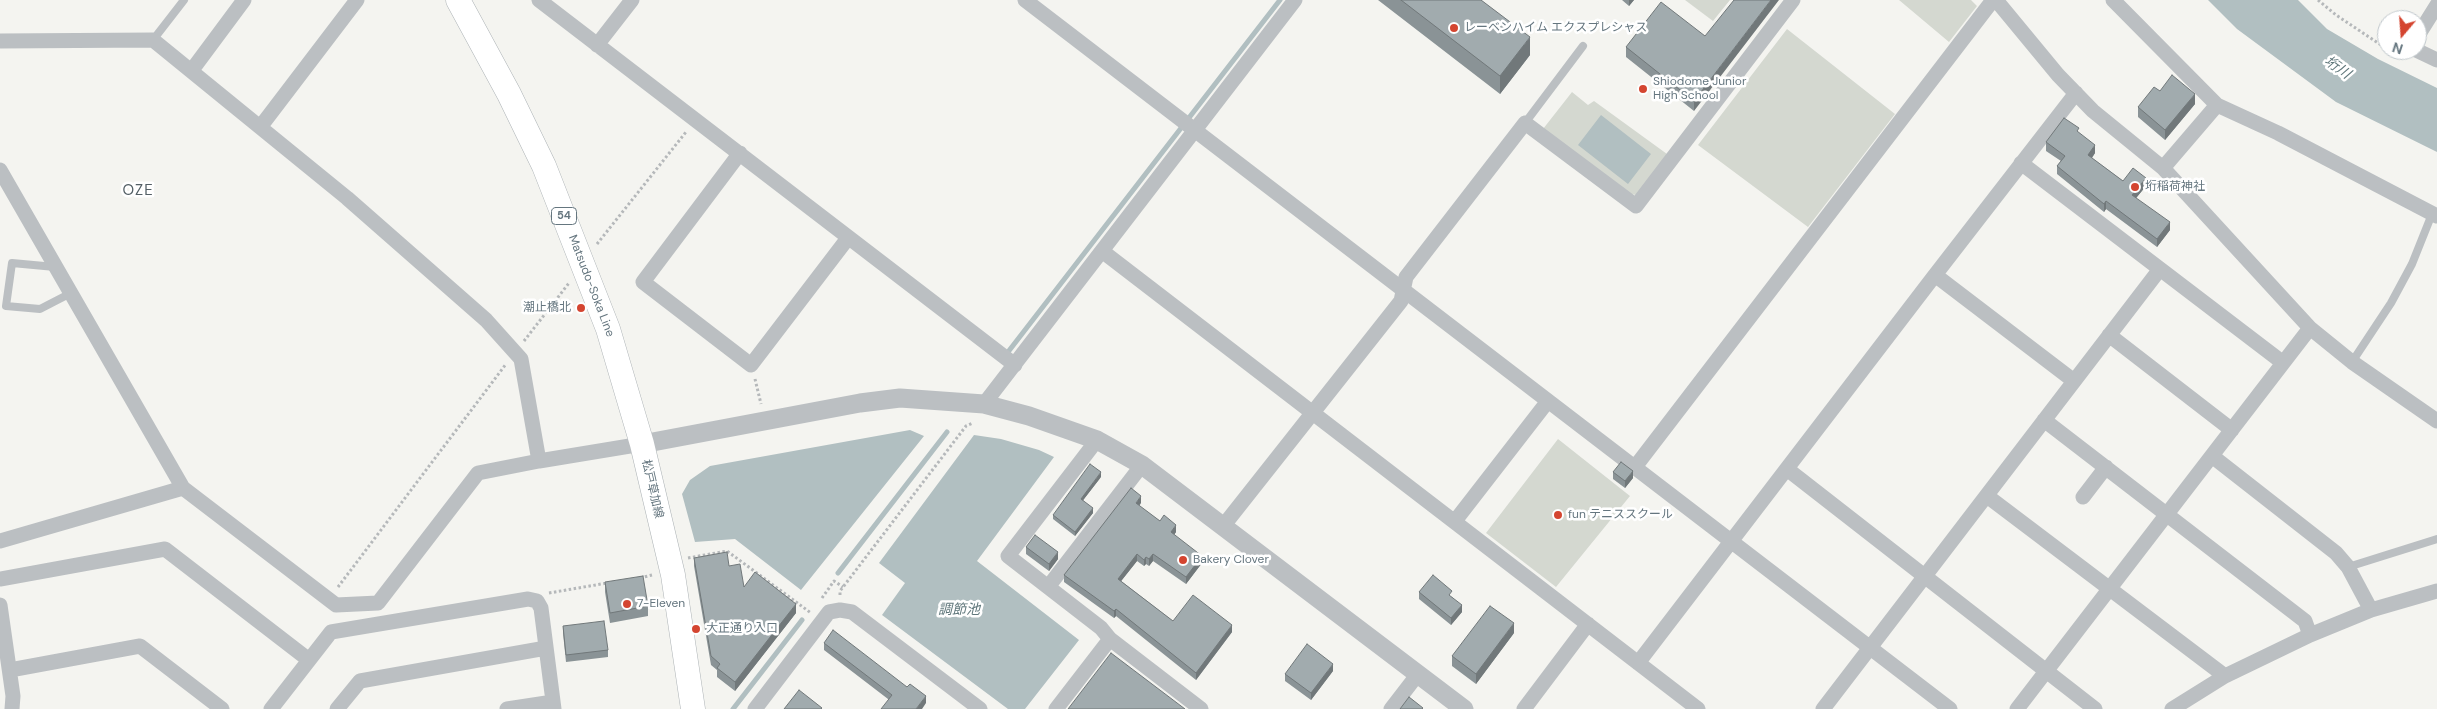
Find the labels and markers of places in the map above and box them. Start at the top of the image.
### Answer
place label: レーベンハイム エクスプレシャス [1464,21,1647,35]
marker: レーベンハイム エクスプレシャス [1448,22,1460,34]
place label: Shiodome Junior High School [1653,75,1746,103]
marker: Shiodome Junior High School [1637,83,1649,95]
place label: 垳稲荷神社 [2145,180,2205,194]
marker: 垳稲荷神社 [2129,181,2141,193]
place label: 潮止橋北 [523,301,571,315]
marker: 潮止橋北 [575,302,587,314]
place label: fun テニススクール [1568,508,1673,522]
marker: fun テニススクール [1552,509,1564,521]
place label: Bakery Clover [1193,553,1269,567]
marker: Bakery Clover [1177,554,1189,566]
place label: 7-Eleven [637,597,685,611]
marker: 7-Eleven [621,598,633,610]
place label: 大正通り入口 [706,622,778,636]
marker: 大正通り入口 [690,623,702,635]

